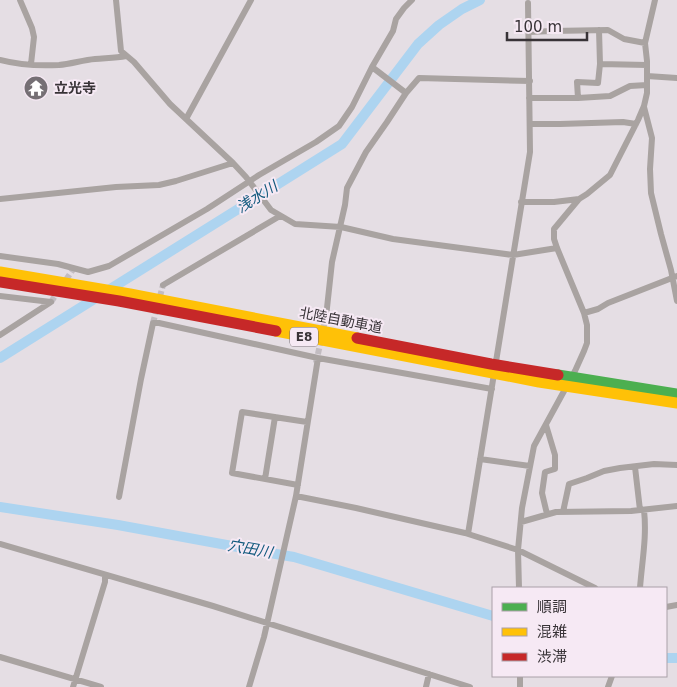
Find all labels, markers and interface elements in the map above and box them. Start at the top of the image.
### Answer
scale bar [507,10,587,42]
text: 100 m [514,18,562,36]
temple icon: 立光寺 [23,75,49,101]
place label: 立光寺 [54,80,96,96]
water label: 浅水川 [233,176,283,217]
street label: 北陸自動車道 [298,304,384,336]
road number: E8 [290,328,318,347]
water label: 穴田川 [226,536,276,562]
legend [492,587,667,677]
text: 順調 [537,598,567,616]
text: 混雑 [537,623,567,641]
text: 渋滞 [537,648,567,666]

